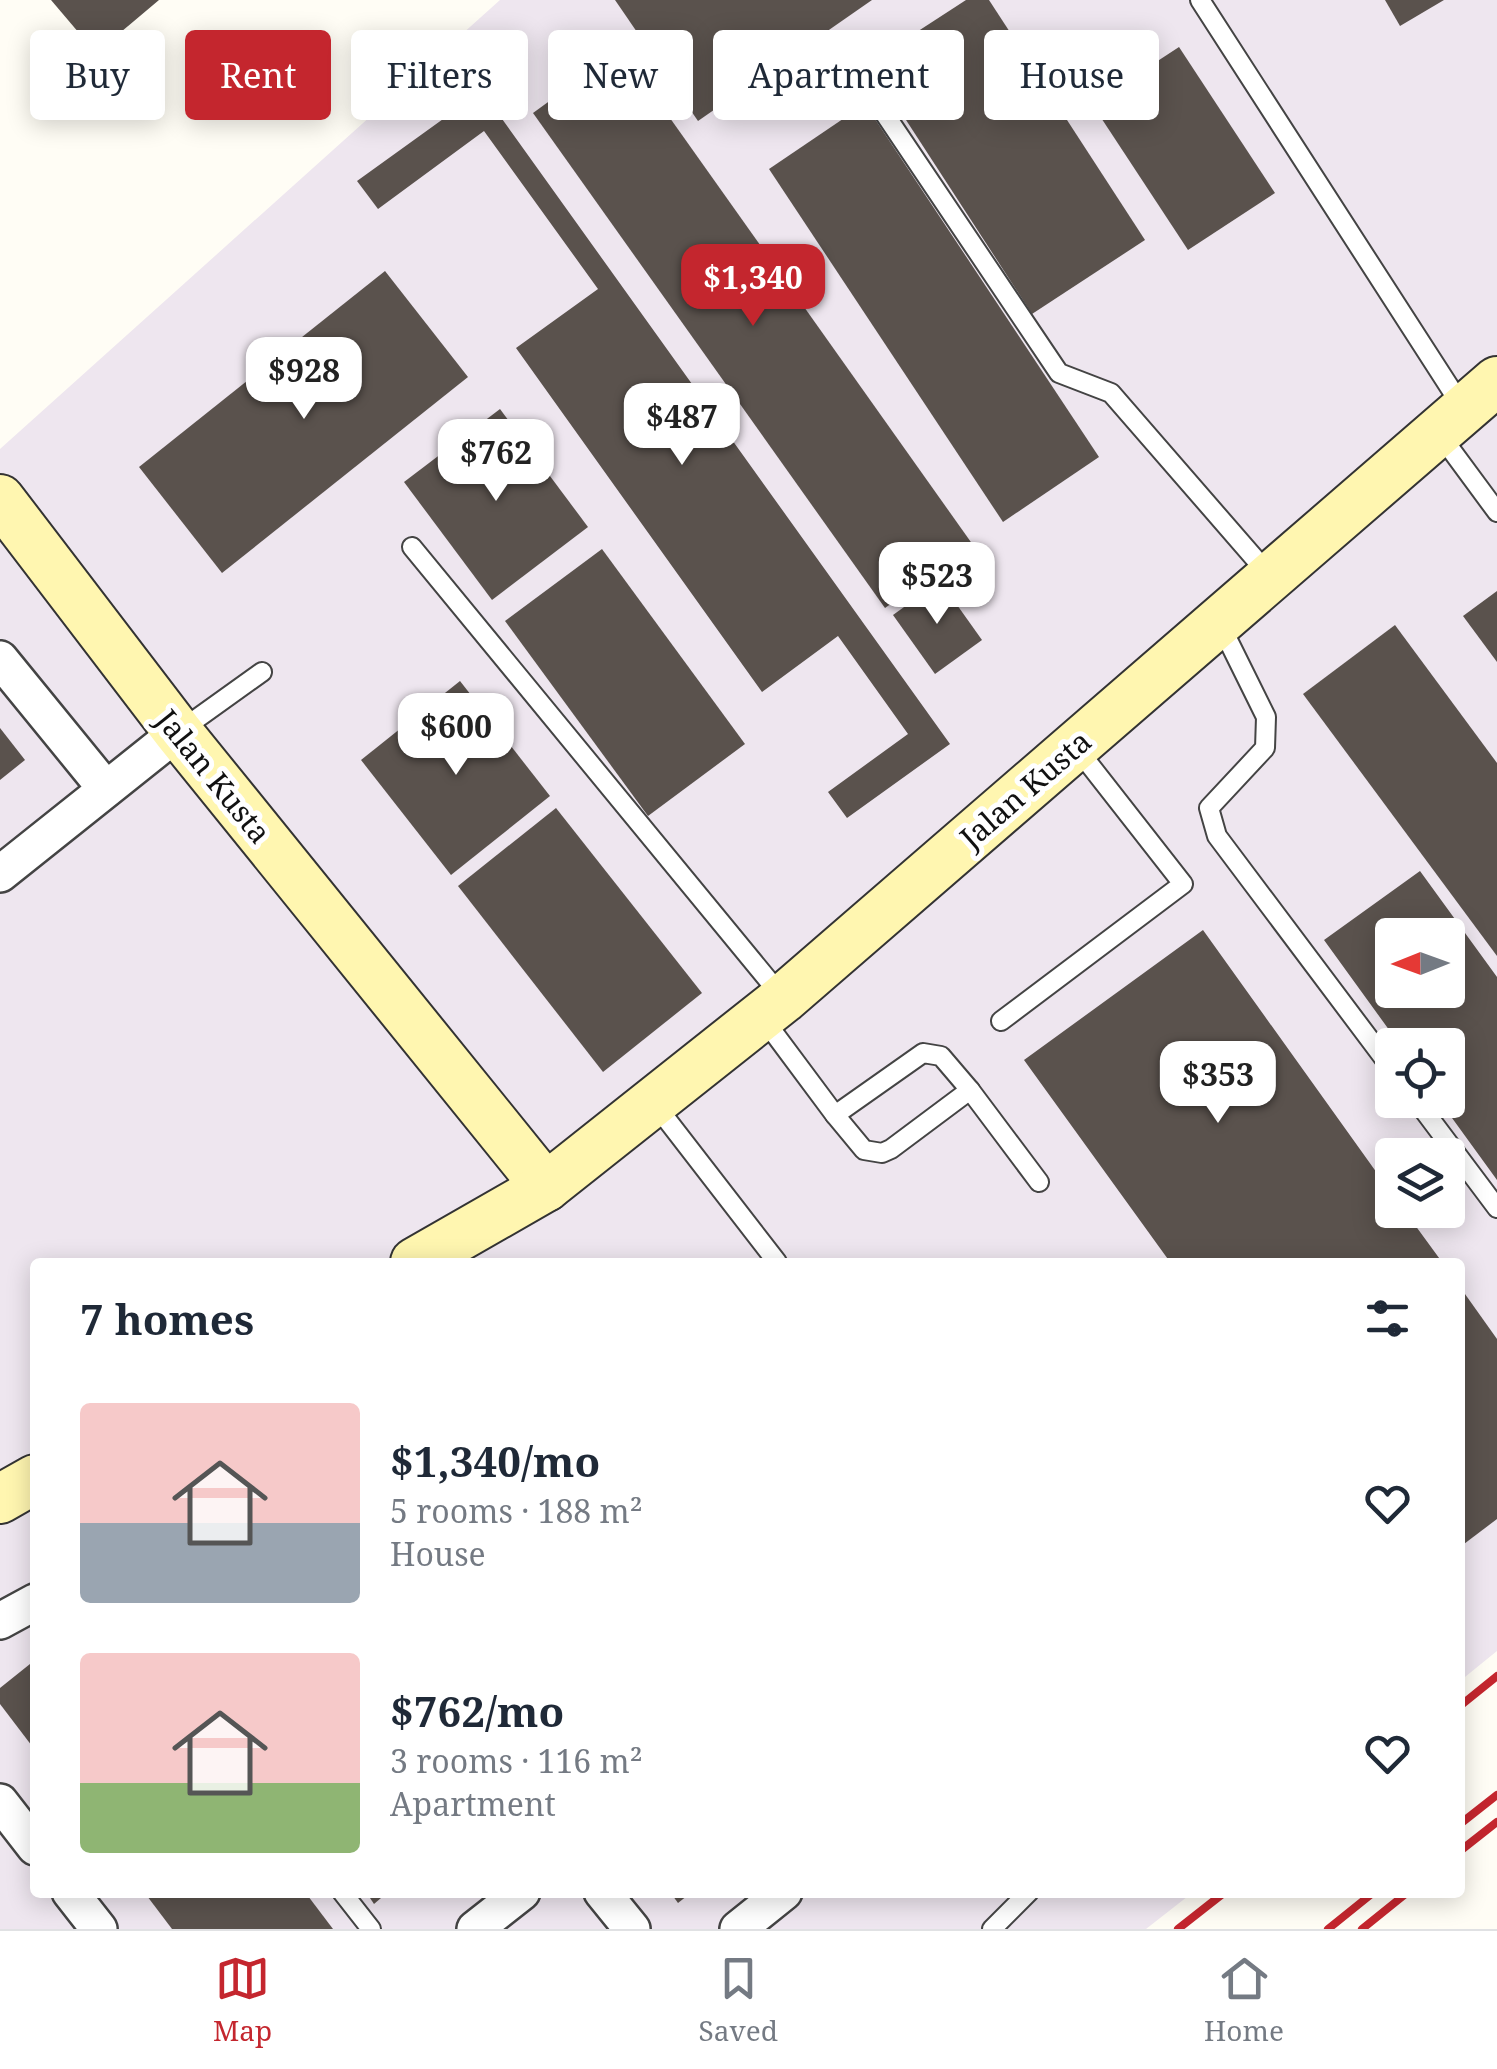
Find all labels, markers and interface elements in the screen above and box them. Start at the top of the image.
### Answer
chip: Buy [30,30,165,120]
chip: Rent [185,30,331,120]
chip: Filters [351,30,528,120]
chip: New [548,30,693,120]
chip: Apartment [713,30,964,120]
chip: House [984,30,1159,120]
pin: $1,340 [672,244,834,329]
text: $1,340 [703,255,803,298]
pin: $928 [245,337,363,422]
text: $928 [268,348,340,391]
pin: $487 [623,383,741,468]
text: $487 [646,394,718,437]
pin: $762 [437,419,555,504]
text: $762 [460,430,532,473]
pin: $523 [878,542,996,627]
text: $523 [901,553,973,596]
pin: $600 [397,693,515,778]
street label: Jalan Kusta [147,700,281,852]
text: $600 [420,704,492,747]
street label: Jalan Kusta [950,721,1099,858]
north arrow [1375,918,1465,1008]
map controls [1375,918,1465,1228]
button: locate [1375,1028,1465,1118]
pin: $353 [1159,1041,1277,1126]
text: $353 [1182,1052,1254,1095]
button: layers [1375,1138,1465,1228]
text: 7 homes [80,1290,254,1347]
icon: filters [1360,1291,1415,1346]
text: $1,340/mo [390,1432,600,1489]
icon: home [160,1443,280,1563]
icon: heart [1360,1476,1415,1531]
text: 5 rooms · 188 m² [390,1489,643,1532]
text: House [390,1532,486,1575]
text: $762/mo [390,1682,564,1739]
icon: home [160,1693,280,1813]
icon: heart [1360,1726,1415,1781]
text: 3 rooms · 116 m² [390,1739,643,1782]
text: Apartment [390,1782,556,1825]
tab: Map [213,1951,272,2049]
tab: Saved [699,1951,778,2049]
tab: Home [1204,1951,1284,2049]

